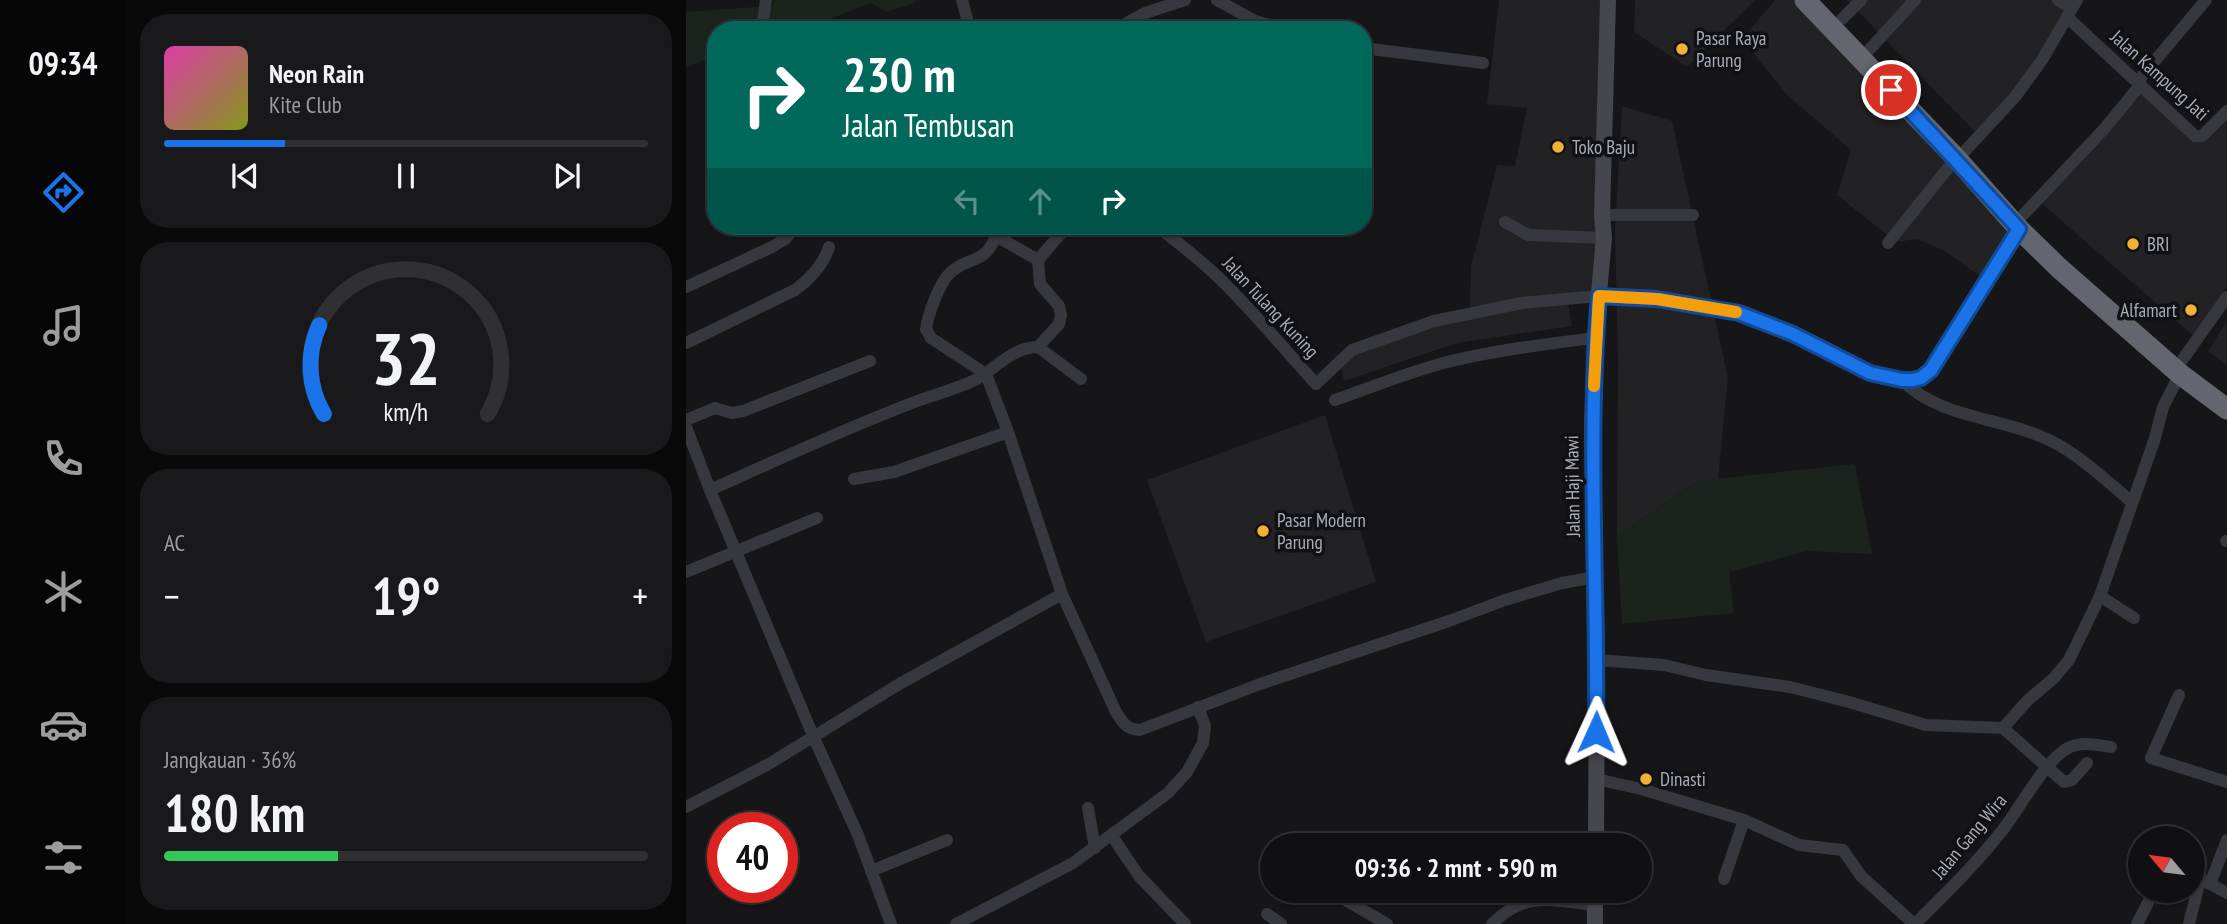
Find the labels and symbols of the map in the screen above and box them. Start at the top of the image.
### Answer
street label: Jalan Kampung Jati [2105,24,2214,125]
place label: Pasar Raya Parung [1696,26,1766,72]
marker: Pasar Raya Parung [1674,41,1690,57]
pin [1861,60,1921,120]
place label: Toko Baju [1572,135,1635,159]
marker: Toko Baju [1550,139,1566,155]
place label: BRI [2147,232,2170,256]
marker: BRI [2125,236,2141,252]
street label: Jalan Tulang Kuning [1217,251,1324,363]
place label: Alfamart [2120,298,2178,322]
marker: Alfamart [2183,302,2199,318]
street label: Jalan Haji Mawi [1559,435,1585,538]
place label: Pasar Modern Parung [1277,508,1366,554]
marker: Pasar Modern Parung [1255,523,1271,539]
position arrow [1559,695,1633,769]
place label: Dinasti [1660,767,1706,791]
marker: Dinasti [1638,771,1654,787]
street label: Jalan Gang Wira [1926,789,2011,884]
speed limit sign: 40 [707,812,798,903]
north arrow [2128,826,2205,903]

